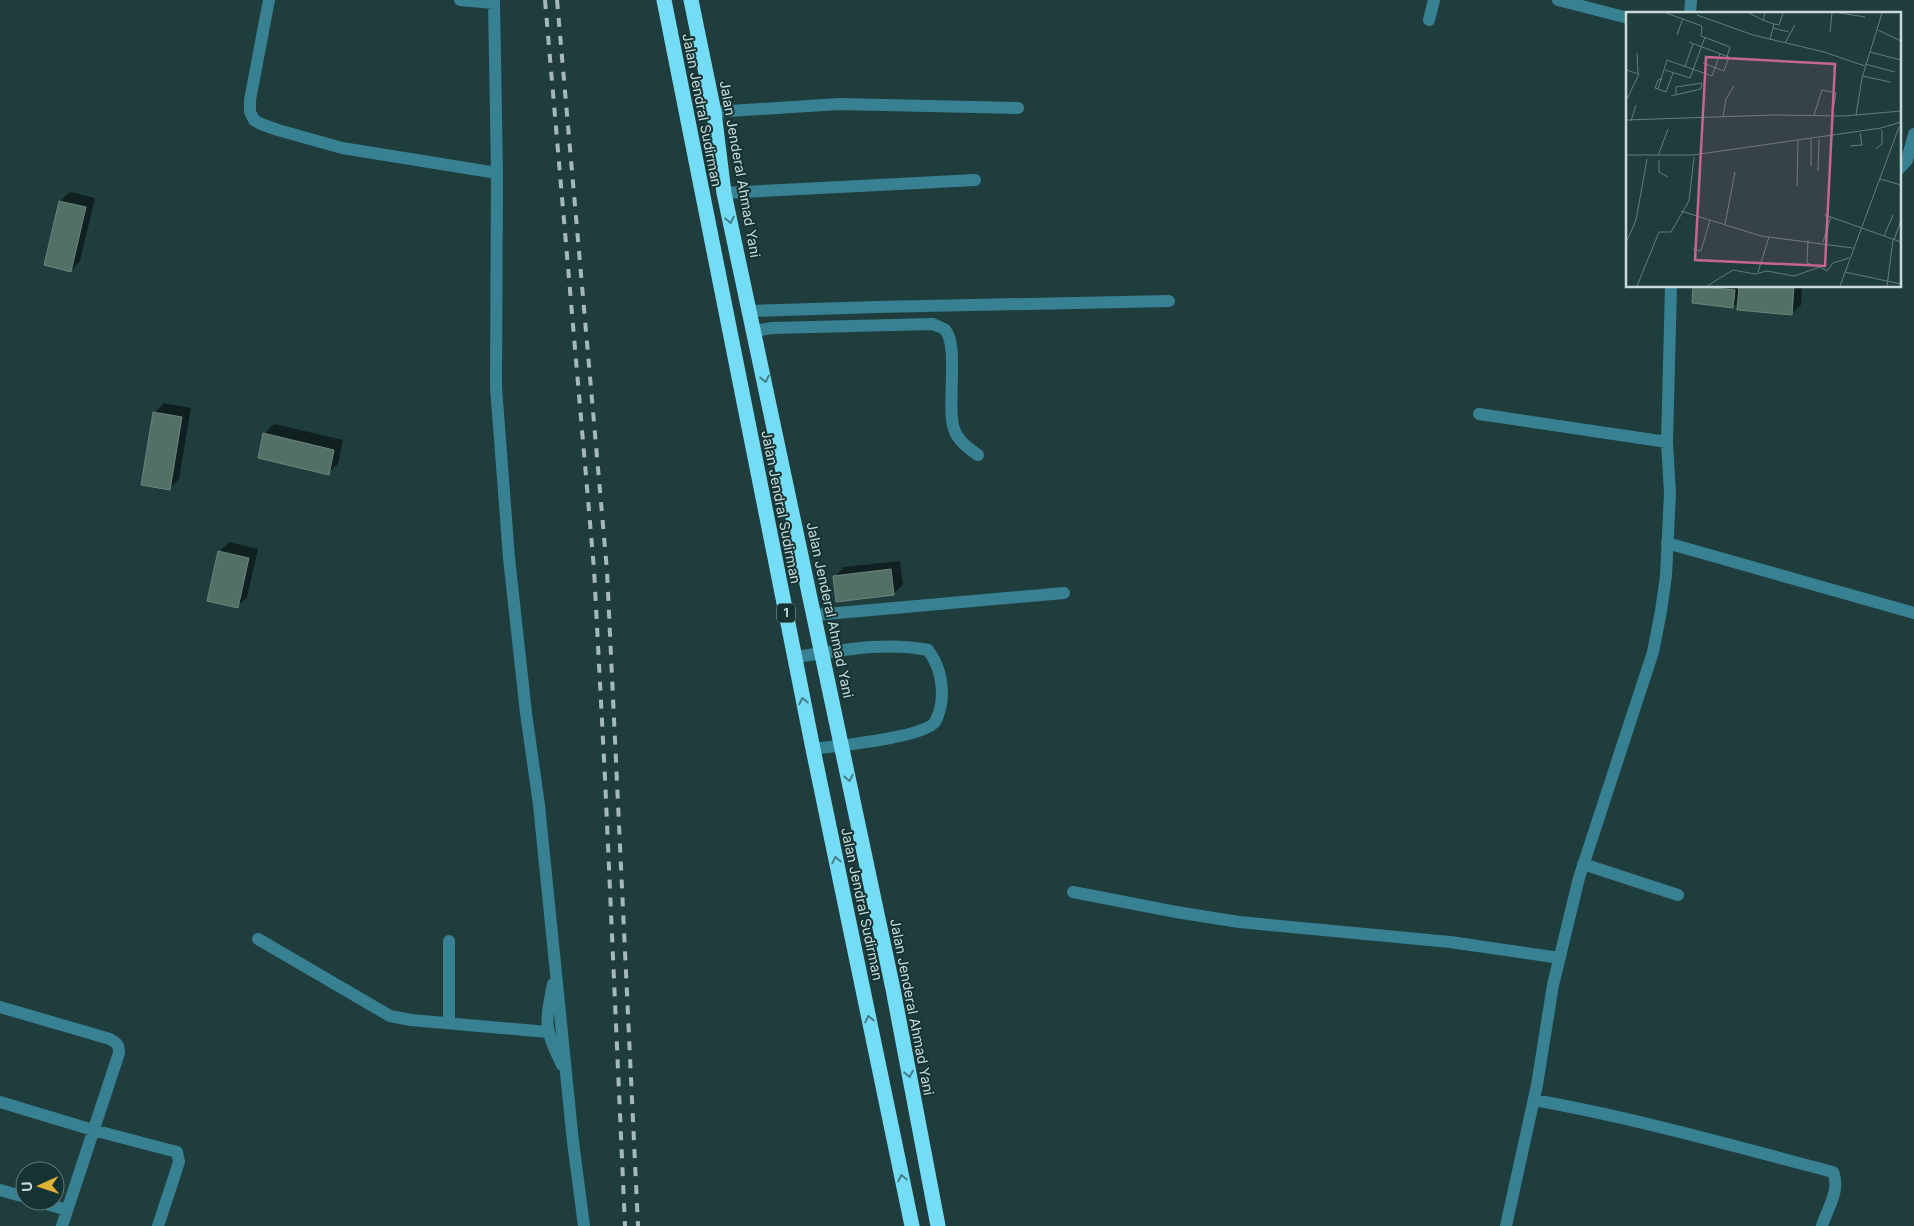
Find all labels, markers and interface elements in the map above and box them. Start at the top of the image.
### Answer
inset map [1626,12,1902,288]
street label: Jalan Jendral Sudirman [679,32,726,188]
street label: Jalan Jenderal Ahmad Yani [717,79,764,259]
one-way arrow [724,216,735,225]
one-way arrow [759,375,770,383]
street label: Jalan Jendral Sudirman [758,429,805,585]
street label: Jalan Jenderal Ahmad Yani [804,520,857,699]
road number: 1 [777,604,795,622]
one-way arrow [799,696,809,705]
one-way arrow [843,773,854,782]
street label: Jalan Jendral Sudirman [838,826,887,982]
one-way arrow [831,856,842,865]
street label: Jalan Jenderal Ahmad Yani [887,917,938,1097]
one-way arrow [864,1015,875,1024]
one-way arrow [903,1070,913,1079]
north arrow [15,1161,65,1211]
one-way arrow [897,1174,908,1183]
text: U [18,1181,35,1192]

